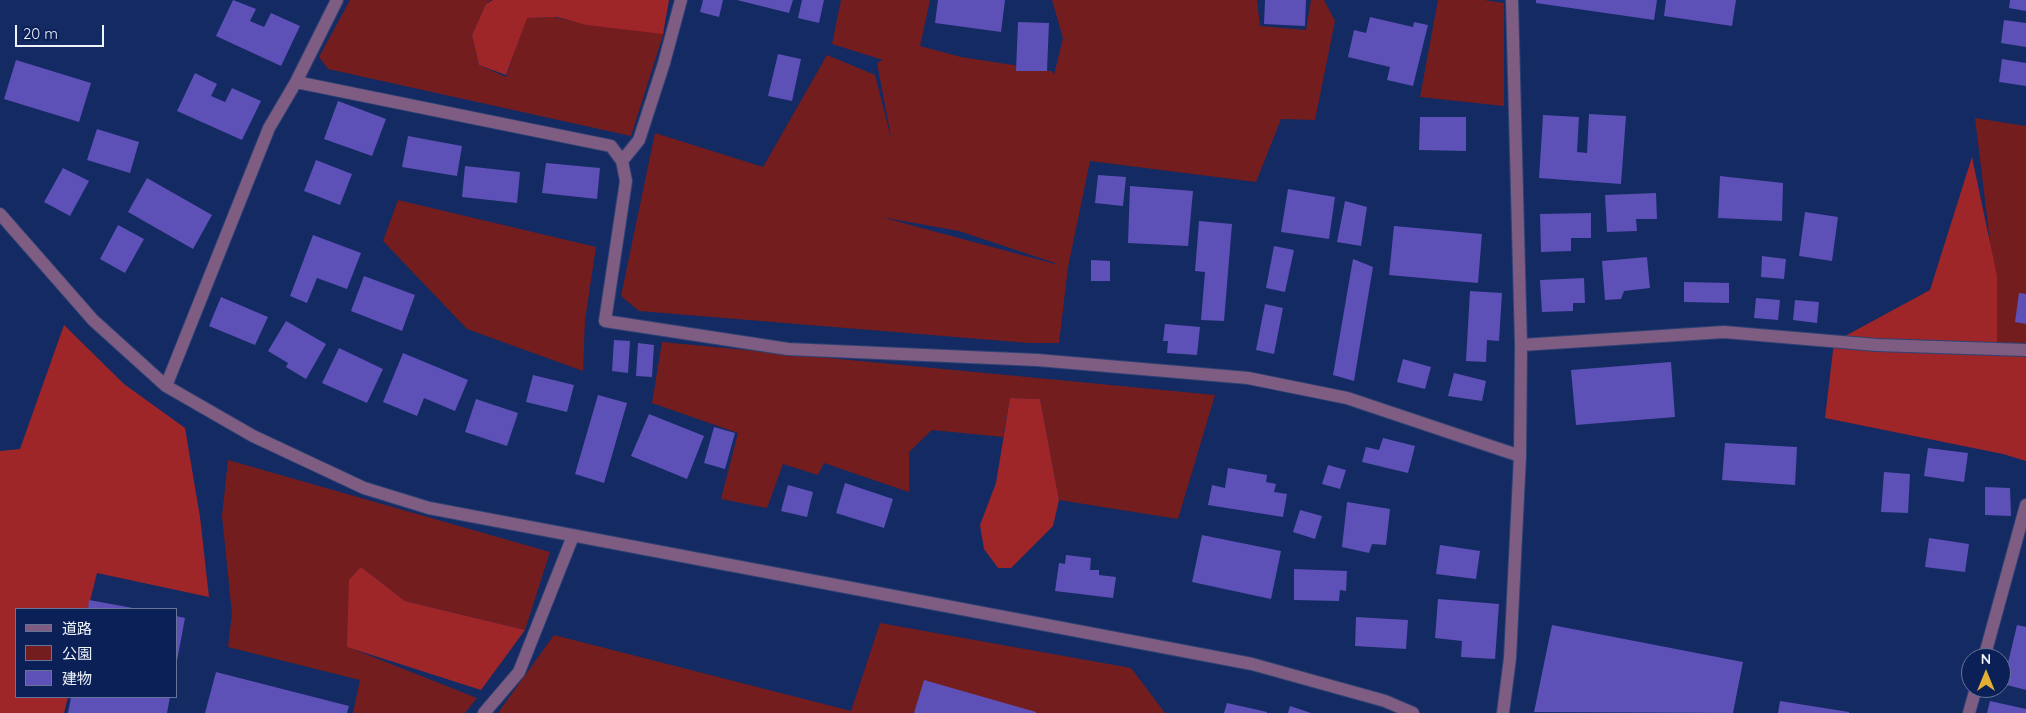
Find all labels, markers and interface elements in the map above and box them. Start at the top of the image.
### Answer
scale bar [18,15,106,47]
text: 20 m [23,24,58,43]
legend [15,608,178,698]
text: 道路 [62,619,92,638]
text: 公園 [62,644,92,663]
north arrow [1961,648,2011,698]
text: N [1981,650,1991,668]
text: 建物 [62,669,92,688]

